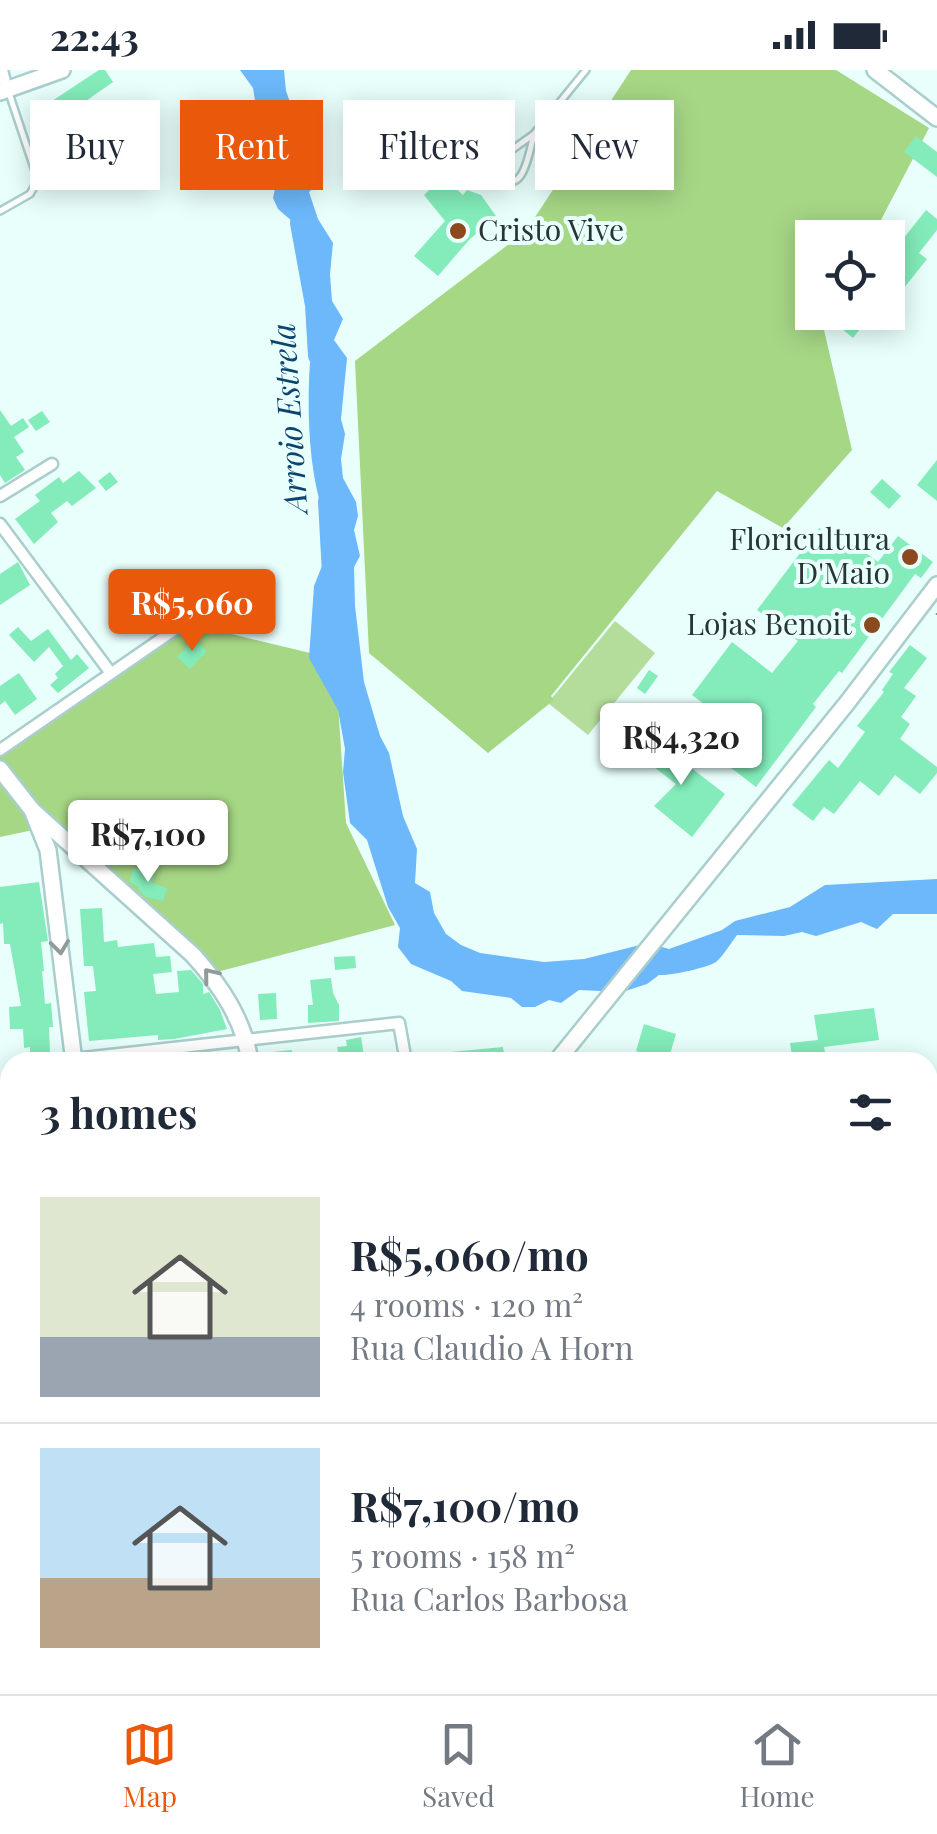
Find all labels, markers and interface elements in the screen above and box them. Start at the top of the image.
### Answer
text: 22:43 [50,10,139,61]
chip: Buy [30,100,160,190]
chip: Rent [180,100,323,190]
chip: Filters [343,100,515,190]
chip: New [535,100,674,190]
place label: Cristo Vive [478,209,624,249]
marker: Cristo Vive [447,220,469,242]
map controls [795,220,905,330]
button: locate [795,220,905,330]
water label: Arroio Estrela [259,322,316,518]
place label: Floricultura D'Maio [729,518,890,592]
marker: Floricultura D'Maio [899,546,921,568]
pin: R$5,060 [100,569,284,654]
text: R$5,060 [130,580,254,623]
place label: Lojas Benoit [686,603,852,643]
marker: Lojas Benoit [861,614,883,636]
pin: R$4,320 [589,703,773,788]
text: R$4,320 [622,714,740,757]
pin: R$7,100 [56,800,240,885]
text: R$7,100 [90,811,206,854]
one-way arrow [49,940,70,956]
one-way arrow [204,969,222,987]
text: 3 homes [40,1084,197,1140]
icon: filters [843,1085,898,1140]
text: R$5,060/mo [350,1226,589,1282]
icon: home [120,1237,240,1357]
text: 4 rooms · 120 m² [350,1282,583,1325]
text: Rua Claudio A Horn [350,1325,634,1368]
text: R$7,100/mo [350,1477,580,1533]
icon: home [120,1488,240,1608]
text: 5 rooms · 158 m² [350,1533,575,1576]
text: Rua Carlos Barbosa [350,1576,628,1619]
tab: Map [122,1717,177,1814]
tab: Saved [422,1717,495,1814]
tab: Home [740,1717,815,1814]

